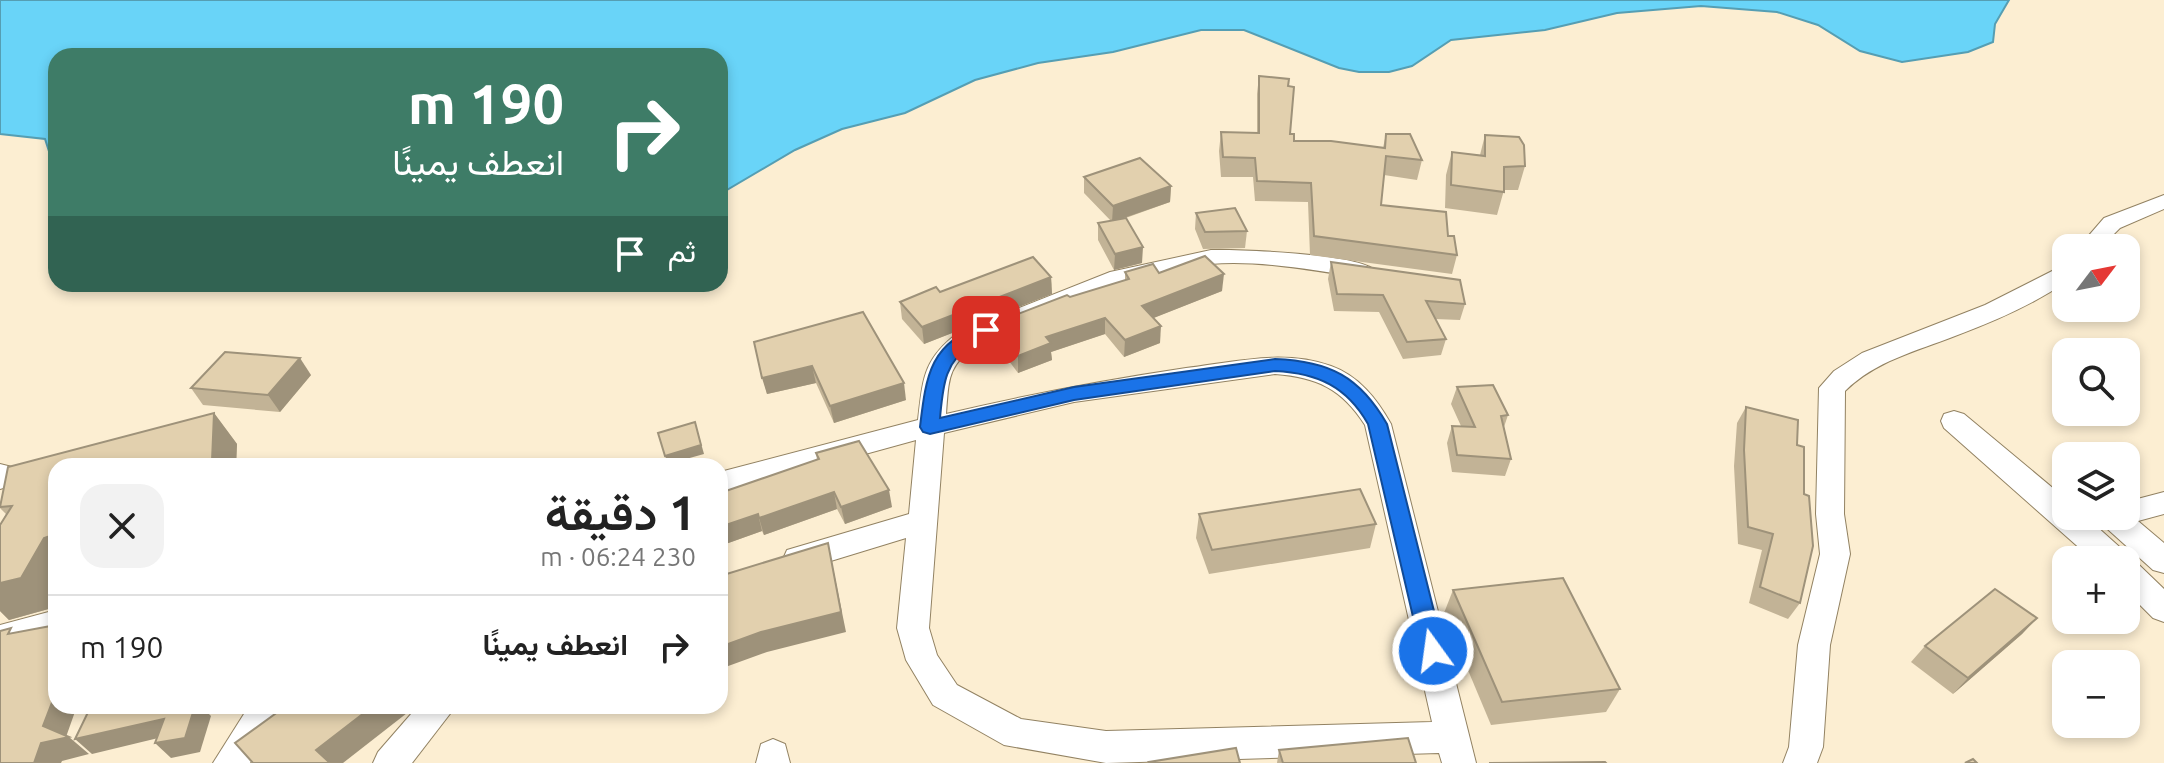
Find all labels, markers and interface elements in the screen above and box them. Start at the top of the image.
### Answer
text: 190 m [408,72,564,135]
icon: right [592,80,696,184]
text: انعطف يمينًا [392,141,564,182]
icon: arrive [608,232,652,276]
text: ثم [668,234,696,268]
north arrow [2052,234,2140,322]
map controls [2052,234,2140,738]
pin [952,296,1020,364]
icon: arrive [964,308,1008,352]
button: search [2052,338,2140,426]
button: layers [2052,442,2140,530]
button: close [80,484,164,568]
text: 1 دقيقة [545,485,696,539]
text: 230 m · 06:24 [540,542,696,571]
button: + [2052,546,2140,634]
position arrow [1391,609,1475,693]
icon: right [652,625,696,669]
text: انعطف يمينًا [483,627,628,661]
text: 190 m [80,630,164,664]
button: − [2052,650,2140,738]

